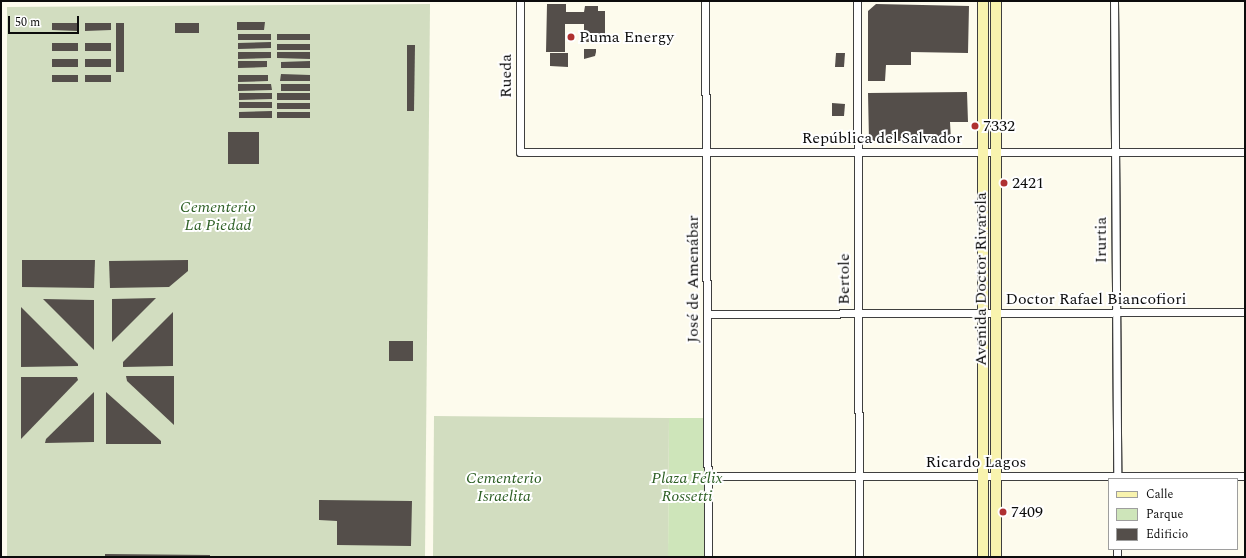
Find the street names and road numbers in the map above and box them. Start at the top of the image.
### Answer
street label: Rueda [496,54,516,98]
street label: República del Salvador [802,128,962,148]
street label: Avenida Doctor Rivarola [971,192,991,366]
street label: José de Amenábar [683,215,703,343]
street label: Irurtia [1091,217,1111,263]
street label: Bertole [834,253,854,305]
street label: Doctor Rafael Biancofiori [1005,289,1187,309]
street label: Ricardo Lagos [926,452,1026,472]

